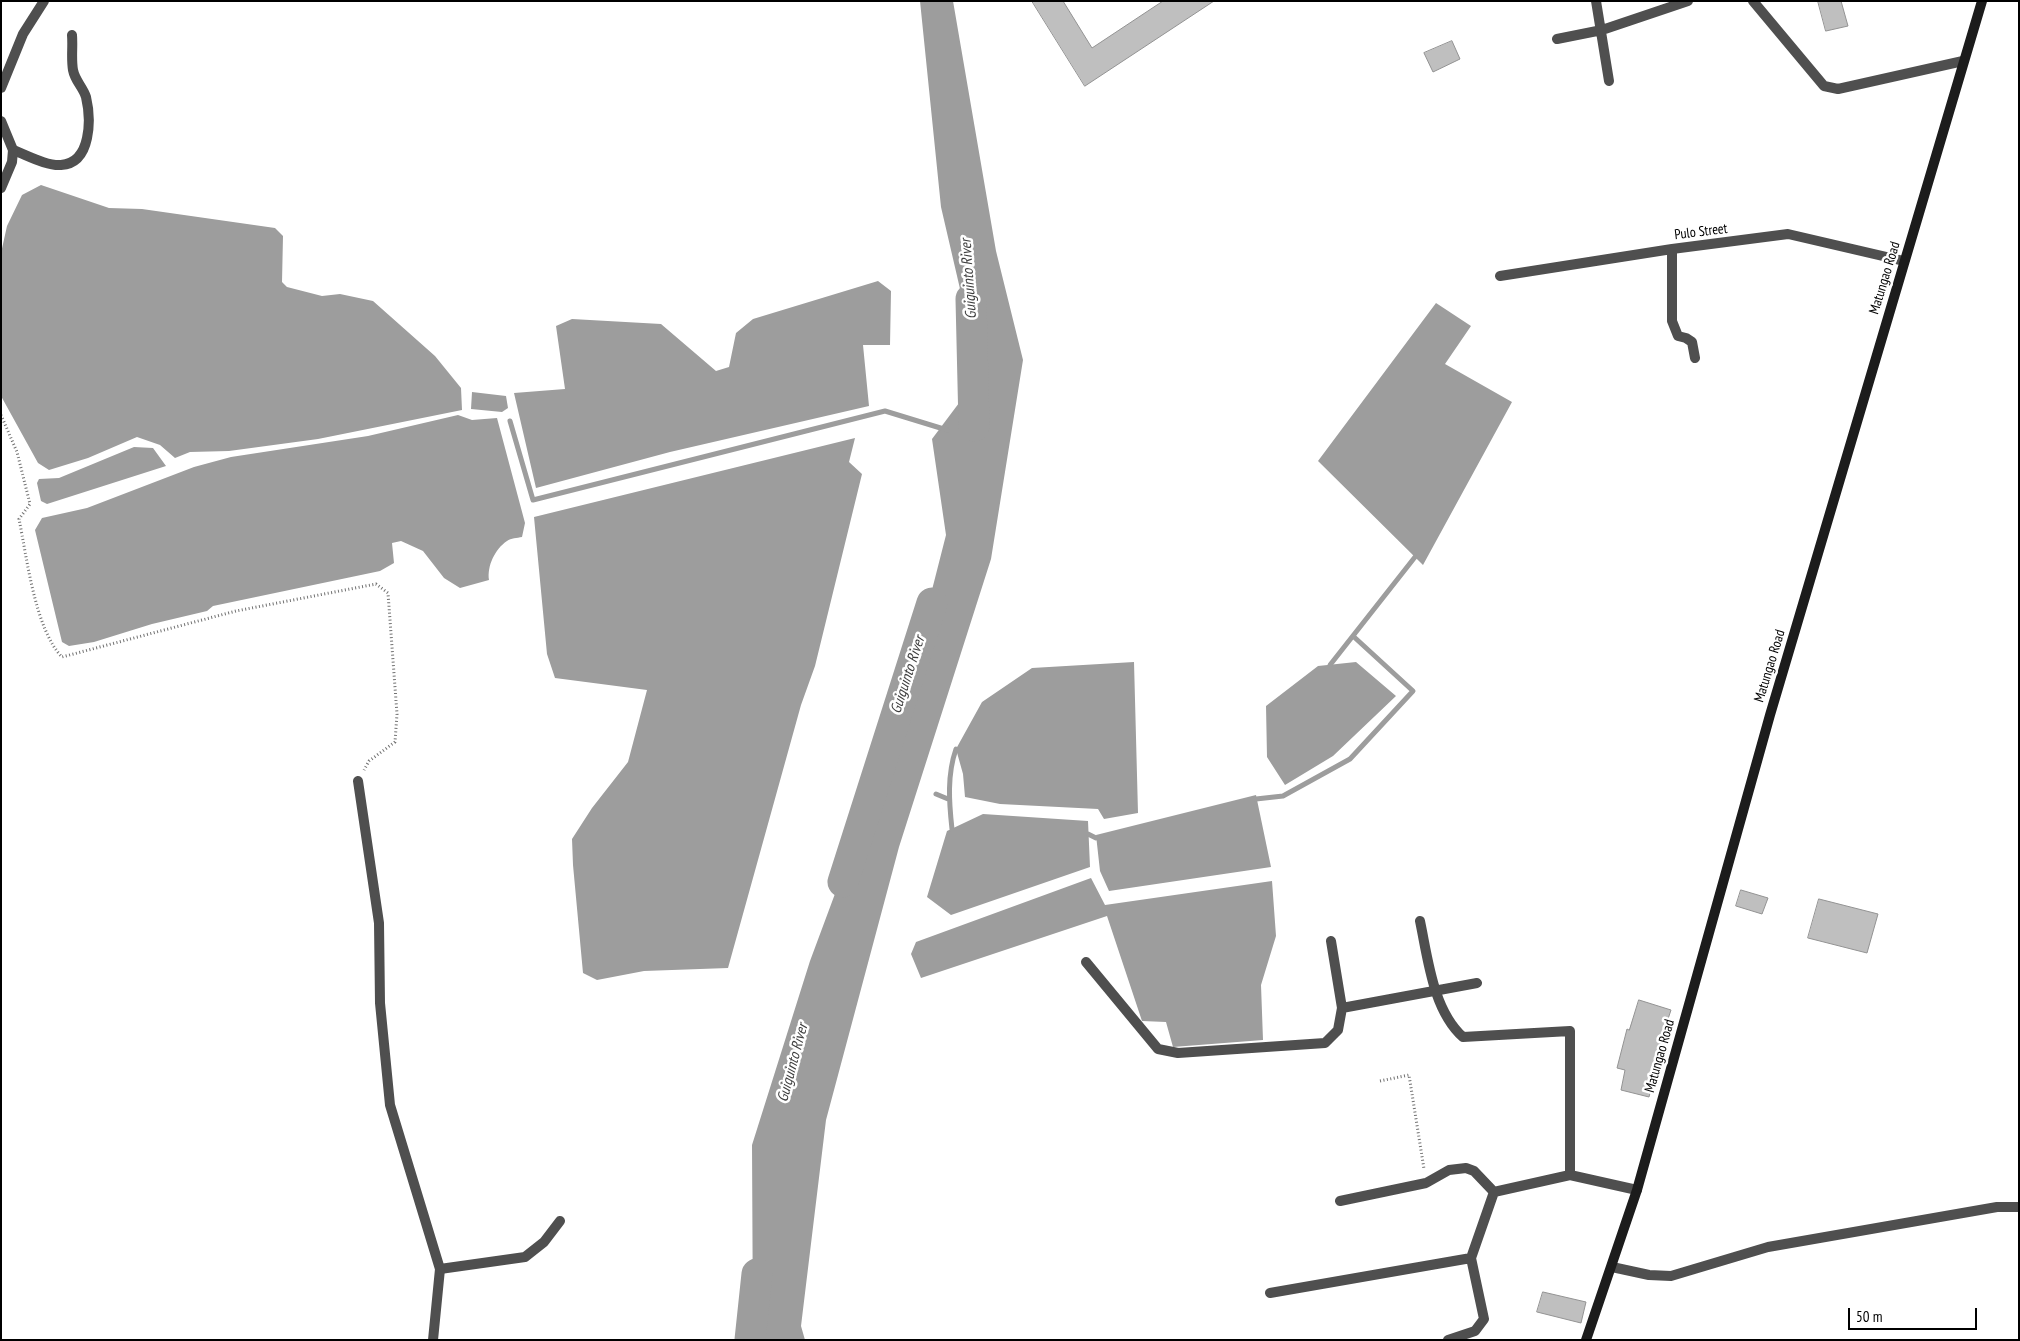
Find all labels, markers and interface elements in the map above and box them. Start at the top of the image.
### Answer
street label: Pulo Street [1674,220,1728,244]
water label: Guiguinto River [957,238,981,320]
street label: Matungao Road [1866,240,1904,316]
street label: Matungao Road [1751,628,1789,704]
water label: Guiguinto River [887,634,929,716]
street label: Matungao Road [1642,1018,1678,1094]
water label: Guiguinto River [774,1022,812,1104]
scale bar [1850,1298,1979,1330]
text: 50 m [1856,1307,1882,1326]

